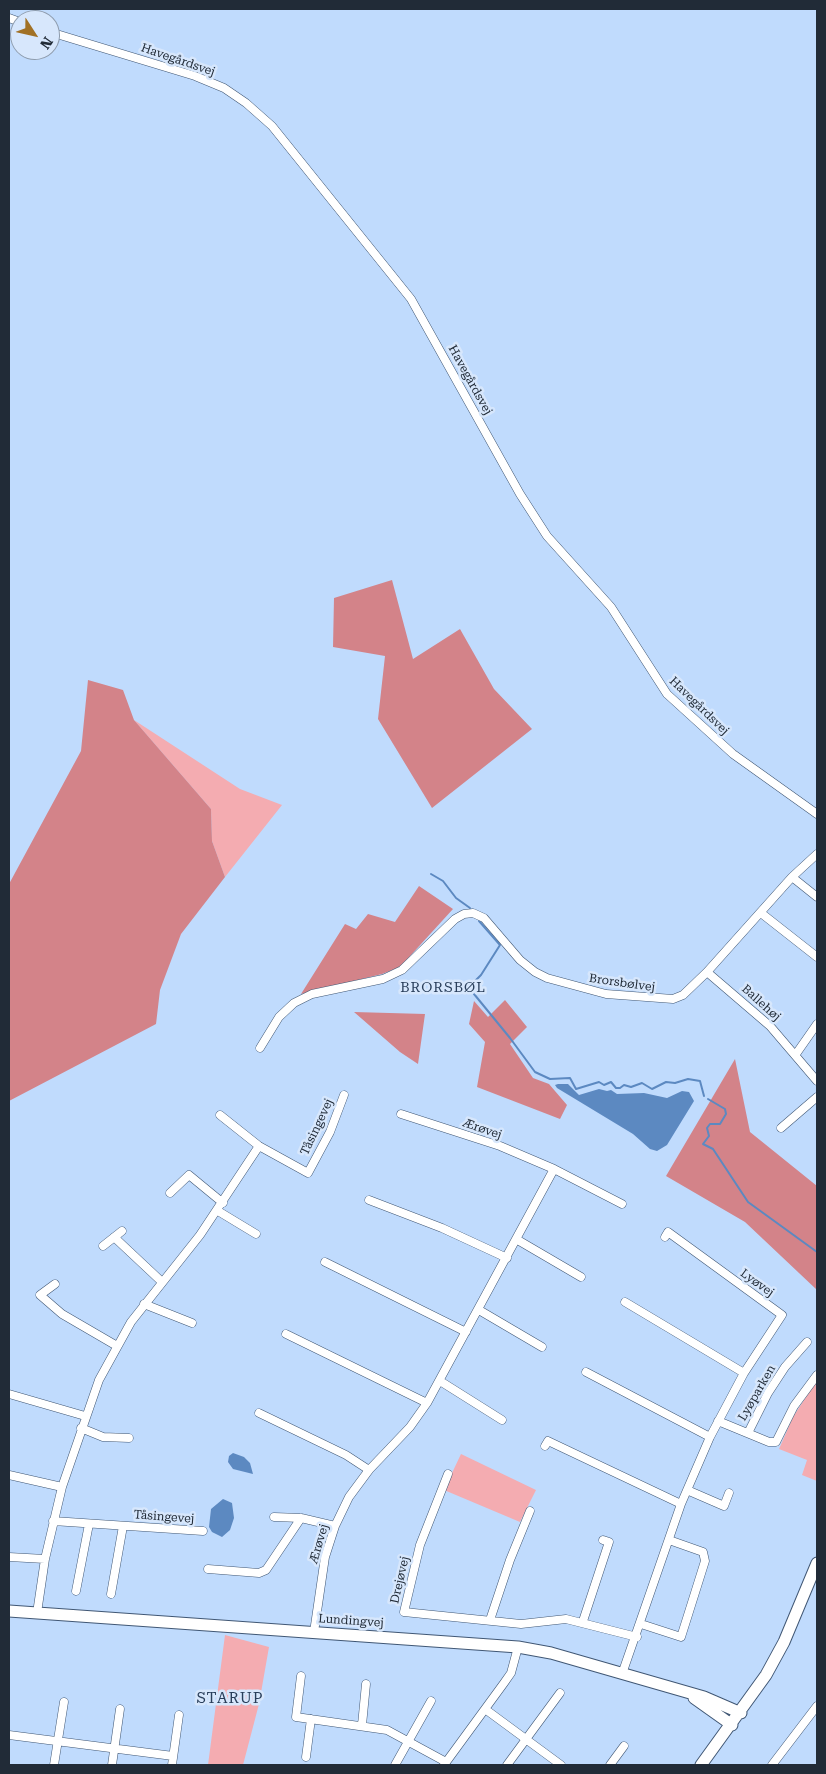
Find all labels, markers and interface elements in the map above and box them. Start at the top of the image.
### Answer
north arrow [10,10,60,60]
text: N [37,34,56,52]
street label: Havegårdsvej [139,41,217,79]
street label: Havegårdsvej [445,343,495,417]
street label: Havegårdsvej [666,674,732,738]
street label: Brorsbølvej [588,971,656,995]
district label: BRORSBØL [399,980,487,996]
street label: Ballehøj [739,982,783,1024]
street label: Tåsingevej [298,1096,336,1158]
street label: Ærøvej [460,1116,504,1142]
street label: Lyøvej [737,1266,777,1300]
street label: Lyøparken [735,1362,779,1424]
street label: Tåsingevej [133,1508,195,1526]
street label: Ærøvej [306,1522,332,1566]
street label: Drejøvej [388,1555,412,1605]
street label: Lundingvej [318,1612,384,1630]
district label: STARUP [196,1690,264,1708]

